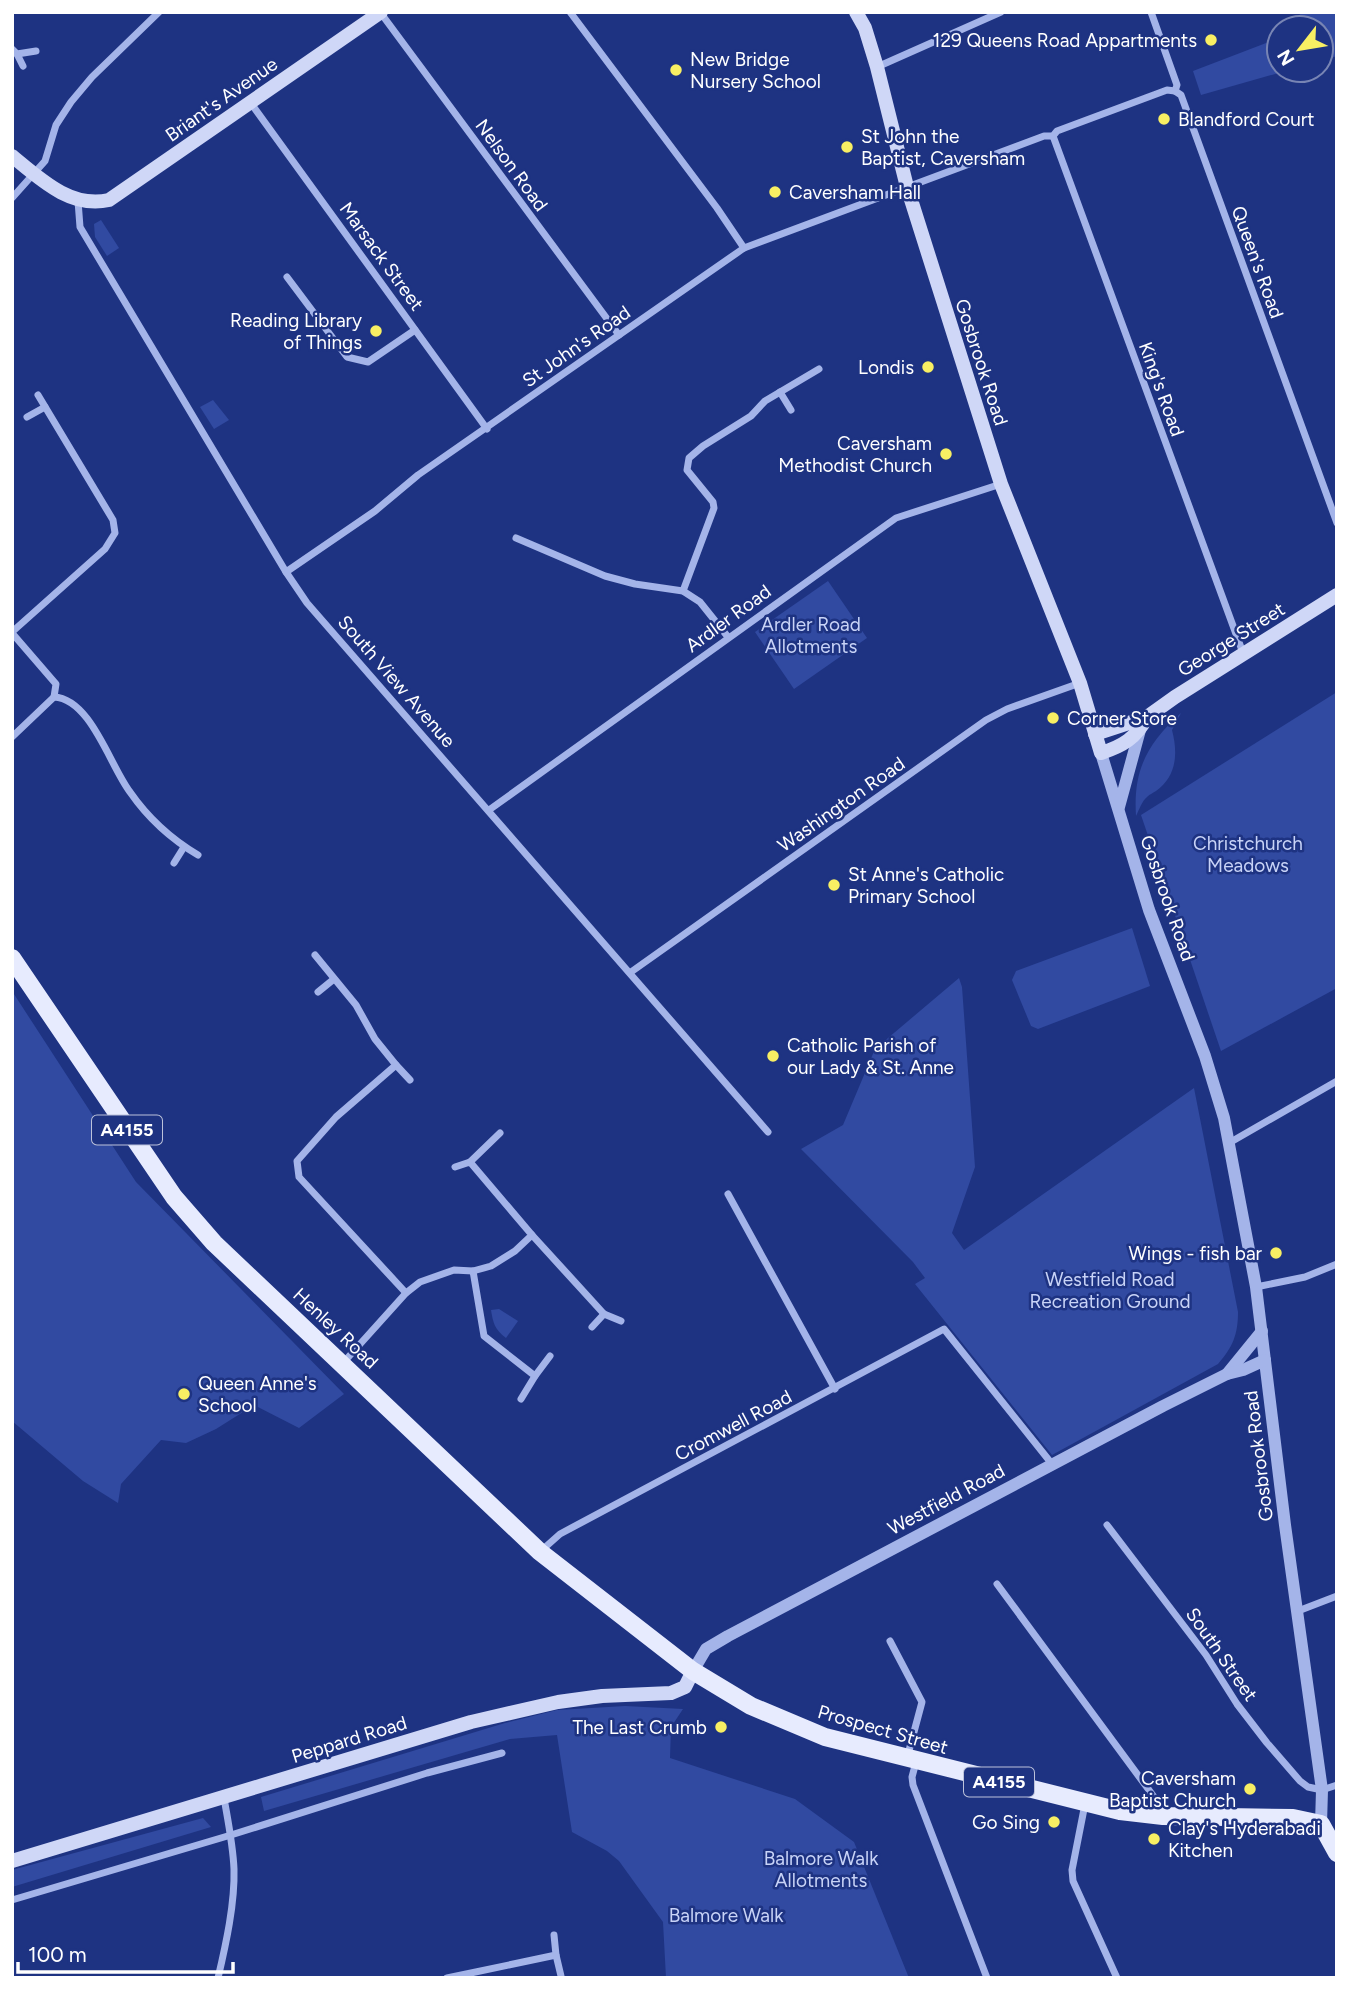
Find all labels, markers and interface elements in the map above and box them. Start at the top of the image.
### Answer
north arrow [1265,14,1335,84]
place label: 129 Queens Road Appartments [933,29,1197,52]
marker: 129 Queens Road Appartments [1203,32,1219,48]
text: N [1272,45,1299,70]
place label: New Bridge Nursery School [690,48,821,93]
street label: Briant's Avenue [161,52,282,147]
marker: New Bridge Nursery School [668,62,684,78]
place label: Blandford Court [1178,108,1314,131]
marker: Blandford Court [1156,111,1172,127]
street label: Nelson Road [471,115,553,216]
place label: St John the Baptist, Caversham [861,125,1025,170]
marker: St John the Baptist, Caversham [839,139,855,155]
place label: Caversham Hall [789,181,921,204]
marker: Caversham Hall [767,184,783,200]
street label: Marsack Street [335,198,429,315]
street label: Queen's Road [1227,203,1288,321]
street label: Gosbrook Road [950,296,1013,428]
street label: St John's Road [518,301,635,392]
place label: Reading Library of Things [230,309,362,354]
marker: Reading Library of Things [368,323,384,339]
street label: King's Road [1134,339,1189,440]
place label: Londis [858,356,914,379]
marker: Londis [920,359,936,375]
place label: Caversham Methodist Church [778,432,932,477]
marker: Caversham Methodist Church [938,446,954,462]
street label: Ardler Road [681,580,775,657]
street label: George Street [1174,597,1289,681]
street label: South View Avenue [333,611,460,752]
park label: Ardler Road Allotments [761,613,861,658]
place label: Corner Store [1067,707,1177,730]
marker: Corner Store [1045,710,1061,726]
street label: Washington Road [773,752,909,857]
street label: Gosbrook Road [1135,832,1200,964]
park label: Christchurch Meadows [1193,832,1303,877]
place label: St Anne's Catholic Primary School [848,863,1004,908]
marker: St Anne's Catholic Primary School [826,877,842,893]
place label: Catholic Parish of our Lady & St. Anne [787,1034,954,1079]
marker: Catholic Parish of our Lady & St. Anne [765,1048,781,1064]
road number: A4155 [92,1115,162,1144]
place label: Wings - fish bar [1129,1242,1263,1265]
marker: Wings - fish bar [1268,1245,1284,1261]
park label: Westfield Road Recreation Ground [1029,1268,1191,1313]
street label: Henley Road [288,1283,383,1374]
place label: Queen Anne's School [198,1372,317,1417]
street label: Cromwell Road [671,1385,796,1466]
marker: Queen Anne's School [176,1386,192,1402]
street label: Gosbrook Road [1239,1389,1278,1523]
street label: Westfield Road [884,1459,1009,1540]
street label: South Street [1181,1603,1262,1706]
street label: Prospect Street [815,1700,951,1759]
street label: Peppard Road [289,1711,410,1768]
place label: The Last Crumb [573,1716,707,1739]
marker: The Last Crumb [713,1719,729,1735]
place label: Caversham Baptist Church [1109,1767,1236,1812]
road number: A4155 [964,1768,1034,1797]
marker: Caversham Baptist Church [1242,1781,1258,1797]
place label: Go Sing [972,1811,1040,1834]
marker: Go Sing [1046,1814,1062,1830]
place label: Clay's Hyderabadi Kitchen [1168,1817,1321,1862]
marker: Clay's Hyderabadi Kitchen [1146,1831,1162,1847]
park label: Balmore Walk Allotments [764,1847,879,1892]
park label: Balmore Walk [669,1904,784,1927]
scale bar [18,1930,233,1974]
text: 100 m [28,1942,87,1967]

